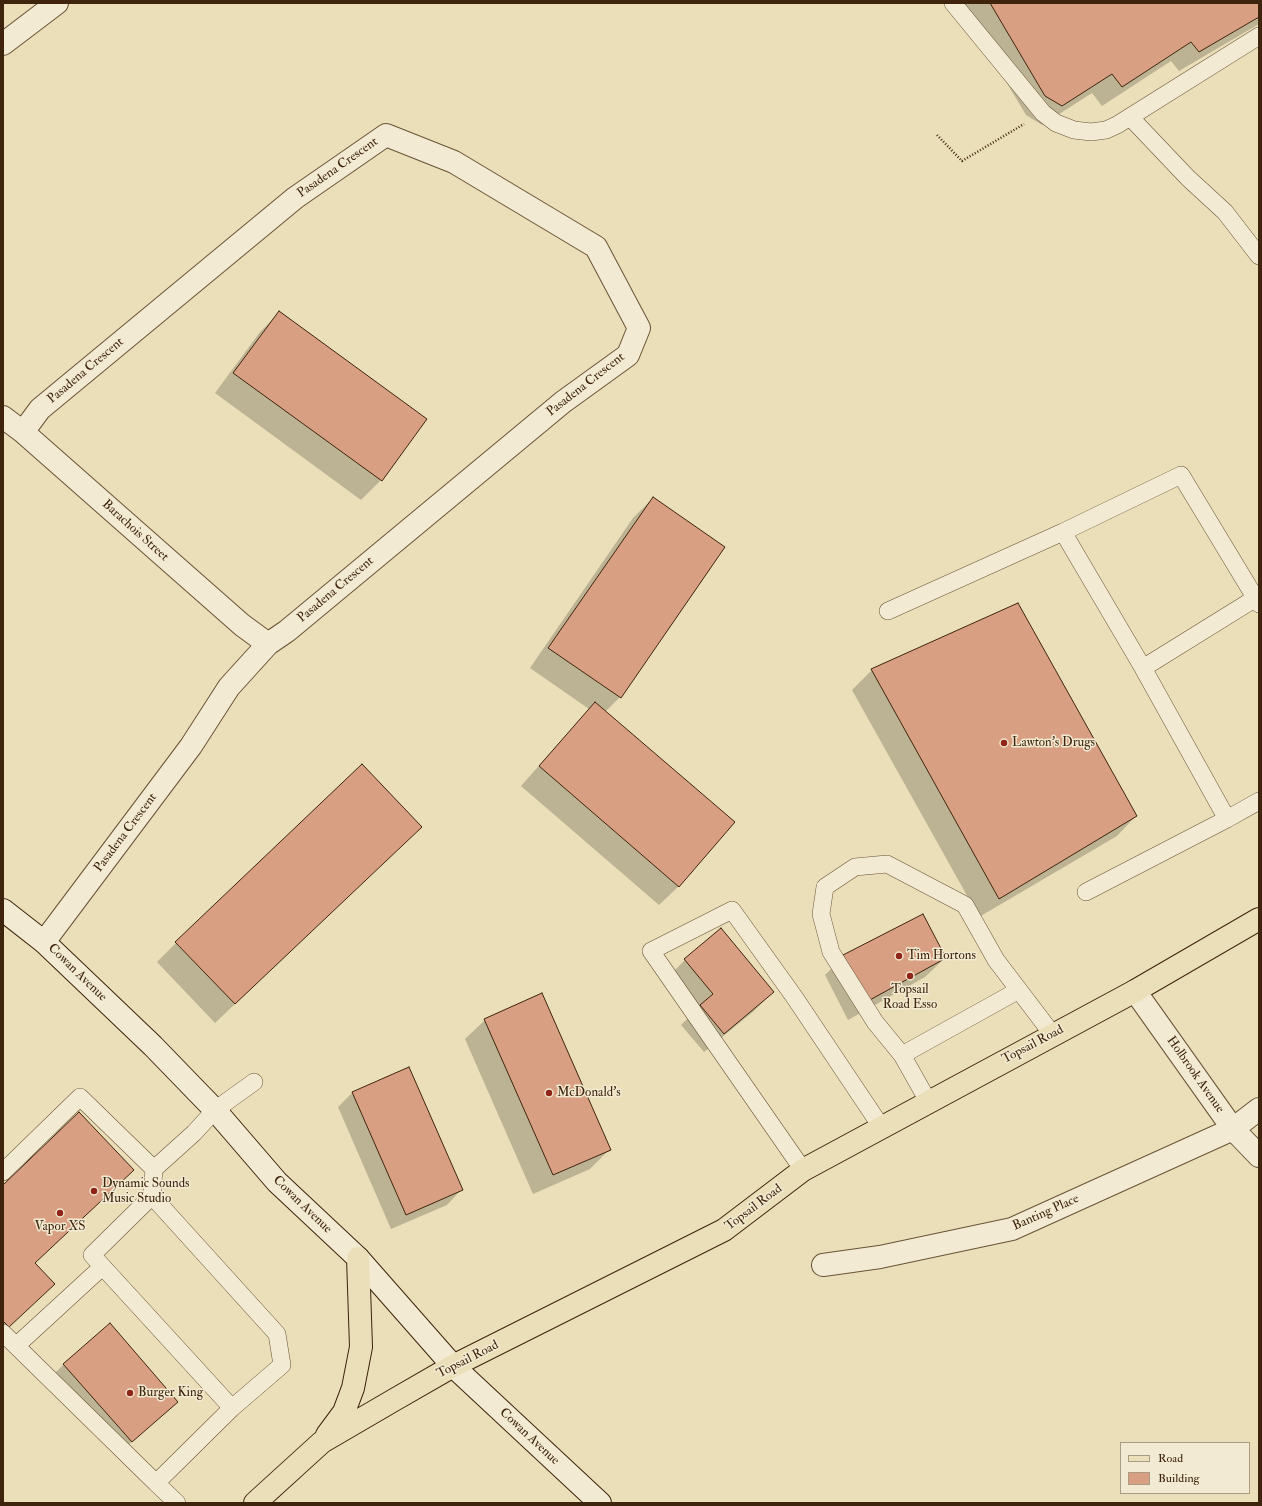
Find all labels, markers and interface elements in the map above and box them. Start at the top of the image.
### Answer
street label: Pasadena Crescent [295,134,381,202]
street label: Pasadena Crescent [45,335,127,407]
street label: Pasadena Crescent [544,350,628,420]
street label: Barachois Street [98,497,172,565]
street label: Pasadena Crescent [295,554,377,626]
place label: Lawton's Drugs [1012,735,1095,751]
marker: Lawton's Drugs [999,738,1009,748]
street label: Pasadena Crescent [91,791,161,875]
street label: Cowan Avenue [44,941,110,1005]
place label: Tim Hortons [907,948,976,964]
marker: Tim Hortons [894,951,904,961]
marker: Topsail Road Esso [905,971,915,981]
place label: Topsail Road Esso [883,982,937,1013]
street label: Topsail Road [1000,1022,1066,1068]
street label: Holbrook Avenue [1163,1034,1227,1116]
place label: McDonald's [557,1085,621,1101]
marker: McDonald's [544,1088,554,1098]
street label: Cowan Avenue [269,1173,335,1237]
place label: Dynamic Sounds Music Studio [102,1176,190,1207]
street label: Topsail Road [722,1182,786,1234]
marker: Dynamic Sounds Music Studio [89,1186,99,1196]
street label: Banting Place [1010,1191,1082,1235]
marker: Vapor XS [55,1208,65,1218]
place label: Vapor XS [34,1219,86,1235]
street label: Topsail Road [434,1338,502,1382]
place label: Burger King [138,1385,203,1401]
marker: Burger King [125,1388,135,1398]
street label: Cowan Avenue [496,1405,562,1469]
legend [1120,1442,1250,1494]
text: Road [1158,1451,1183,1466]
text: Building [1158,1471,1199,1486]

